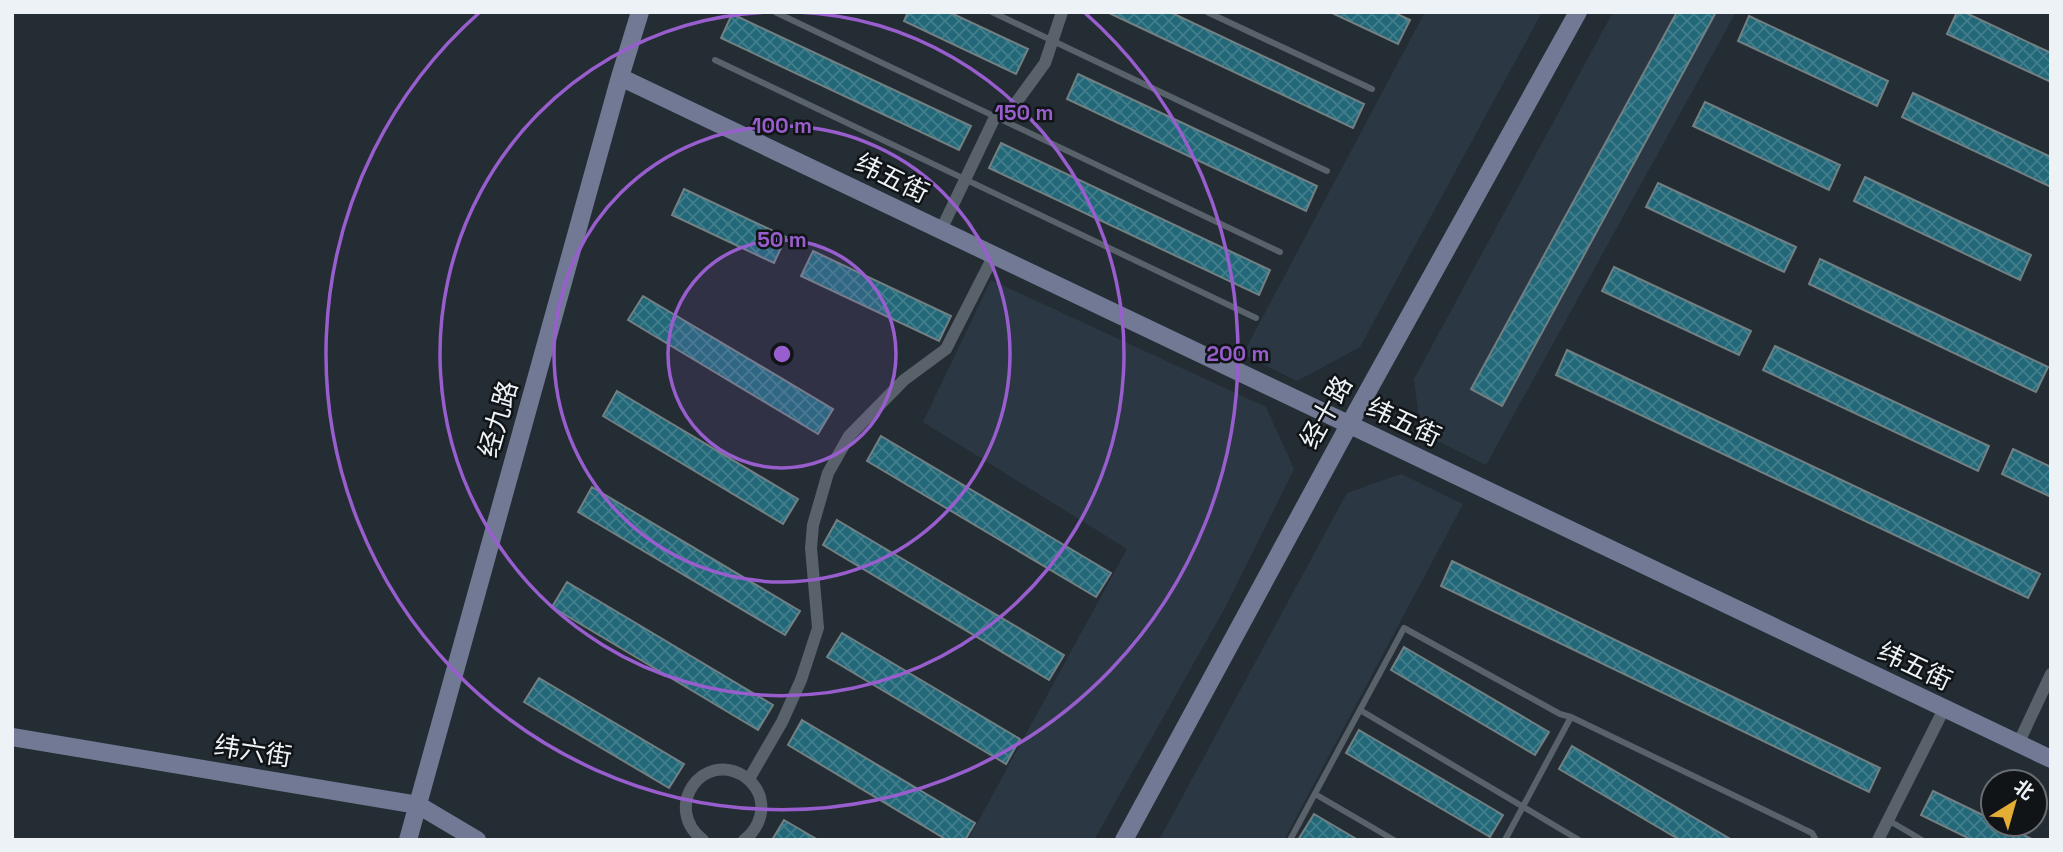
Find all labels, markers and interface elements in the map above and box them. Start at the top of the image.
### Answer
text: 150 m [995,99,1053,126]
text: 100 m [752,112,812,139]
street label: 纬五街 [849,146,935,210]
text: 50 m [757,226,807,253]
text: 200 m [1207,340,1269,367]
centre of rings [770,342,794,366]
street label: 经十路 [1292,370,1360,454]
street label: 经九路 [471,377,525,461]
street label: 纬五街 [1361,390,1447,454]
street label: 纬五街 [1872,634,1958,698]
street label: 纬六街 [212,728,294,774]
north arrow [1979,768,2049,838]
text: 北 [2009,774,2039,806]

